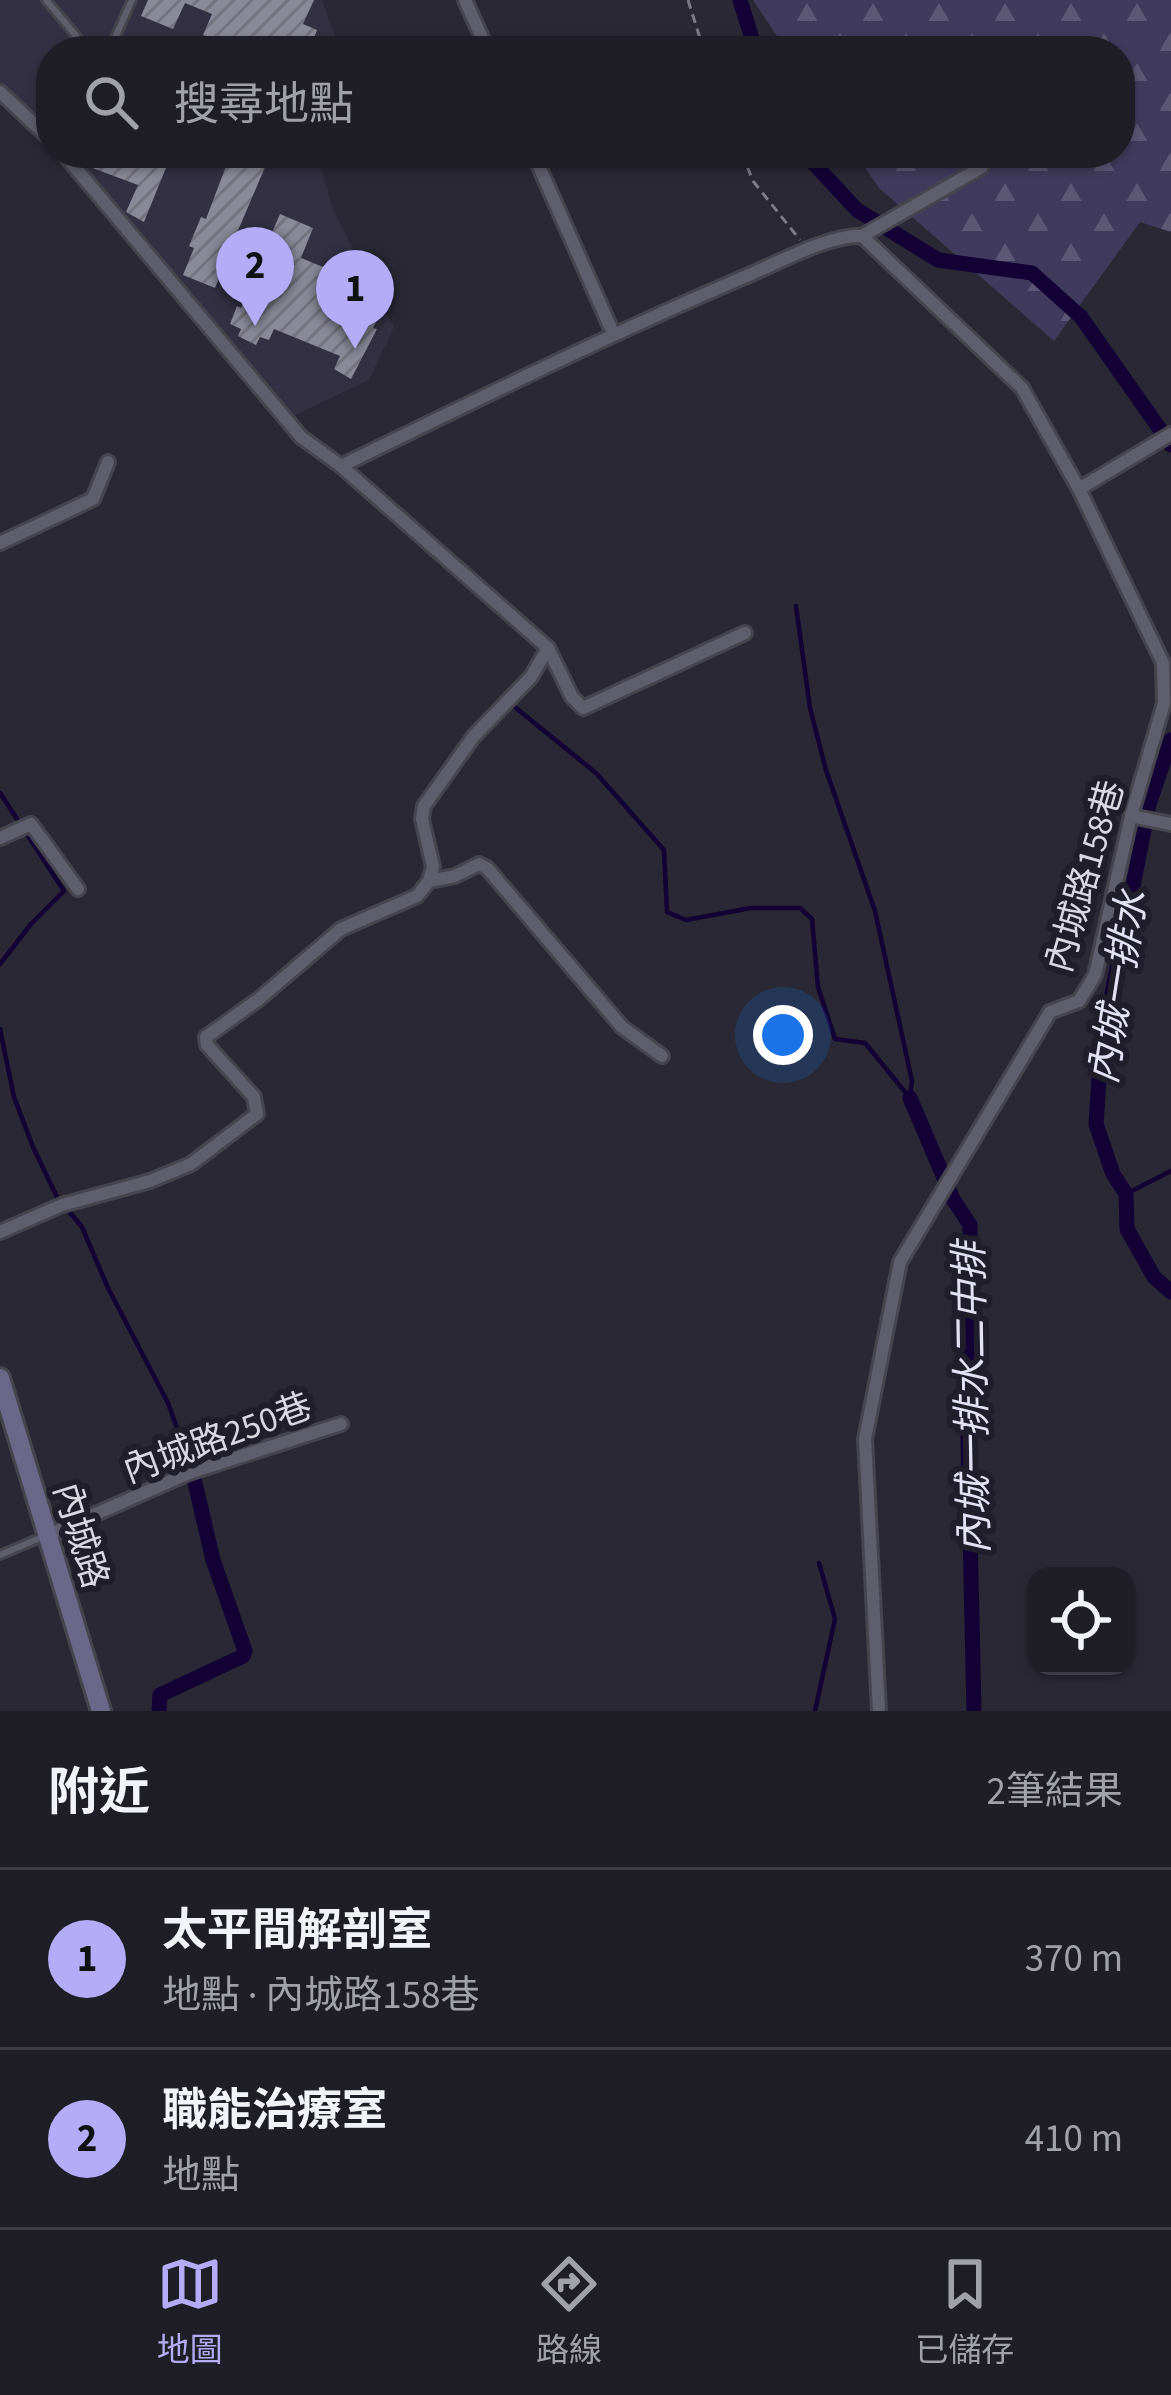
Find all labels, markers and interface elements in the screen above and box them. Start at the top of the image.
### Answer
search box [36,36,1135,168]
icon: search [78,69,144,135]
text: 搜尋地點 [174,73,354,137]
pin: 2 [216,227,294,326]
pin: 1 [316,250,394,349]
street label: 內城路158巷 [1034,774,1137,978]
water label: 內城一排水 [1076,885,1162,1088]
your location [753,1005,813,1065]
water label: 內城一排水二中排 [942,1237,1004,1554]
street label: 內城路250巷 [116,1381,319,1496]
street label: 內城路 [40,1476,121,1595]
map controls [1027,1567,1135,1675]
button: locate [1027,1567,1135,1675]
text: 附近 [48,1757,150,1829]
text: 2筆結果 [987,1764,1123,1820]
text: 太平間解剖室 [162,1899,432,1963]
text: 1 [77,1931,97,1987]
text: 370 m [1025,1931,1123,1987]
text: 地點 · 內城路158巷 [162,1968,479,2024]
text: 職能治療室 [162,2079,387,2143]
text: 2 [77,2111,97,2167]
text: 410 m [1025,2111,1123,2167]
text: 地點 [162,2148,240,2204]
tab: 地圖 [157,2251,223,2374]
tab: 路線 [536,2251,602,2374]
tab: 已儲存 [915,2251,1014,2374]

